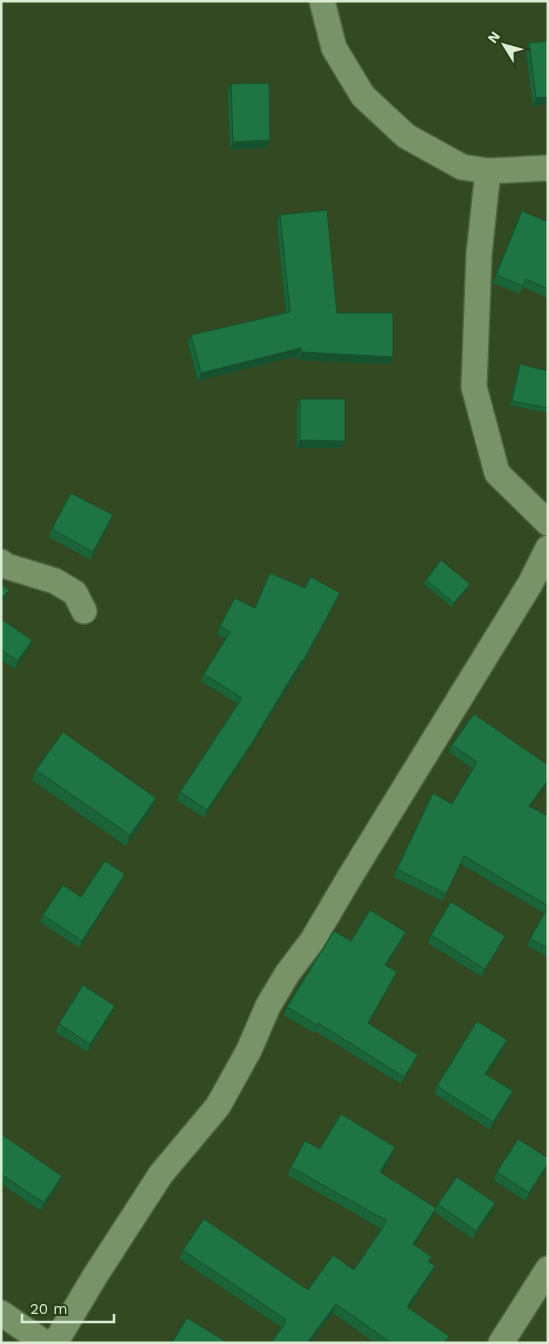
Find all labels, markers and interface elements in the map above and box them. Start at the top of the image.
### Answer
north arrow [479,20,529,70]
text: N [484,28,503,46]
scale bar [22,1292,115,1324]
text: 20 m [30,1300,68,1318]

